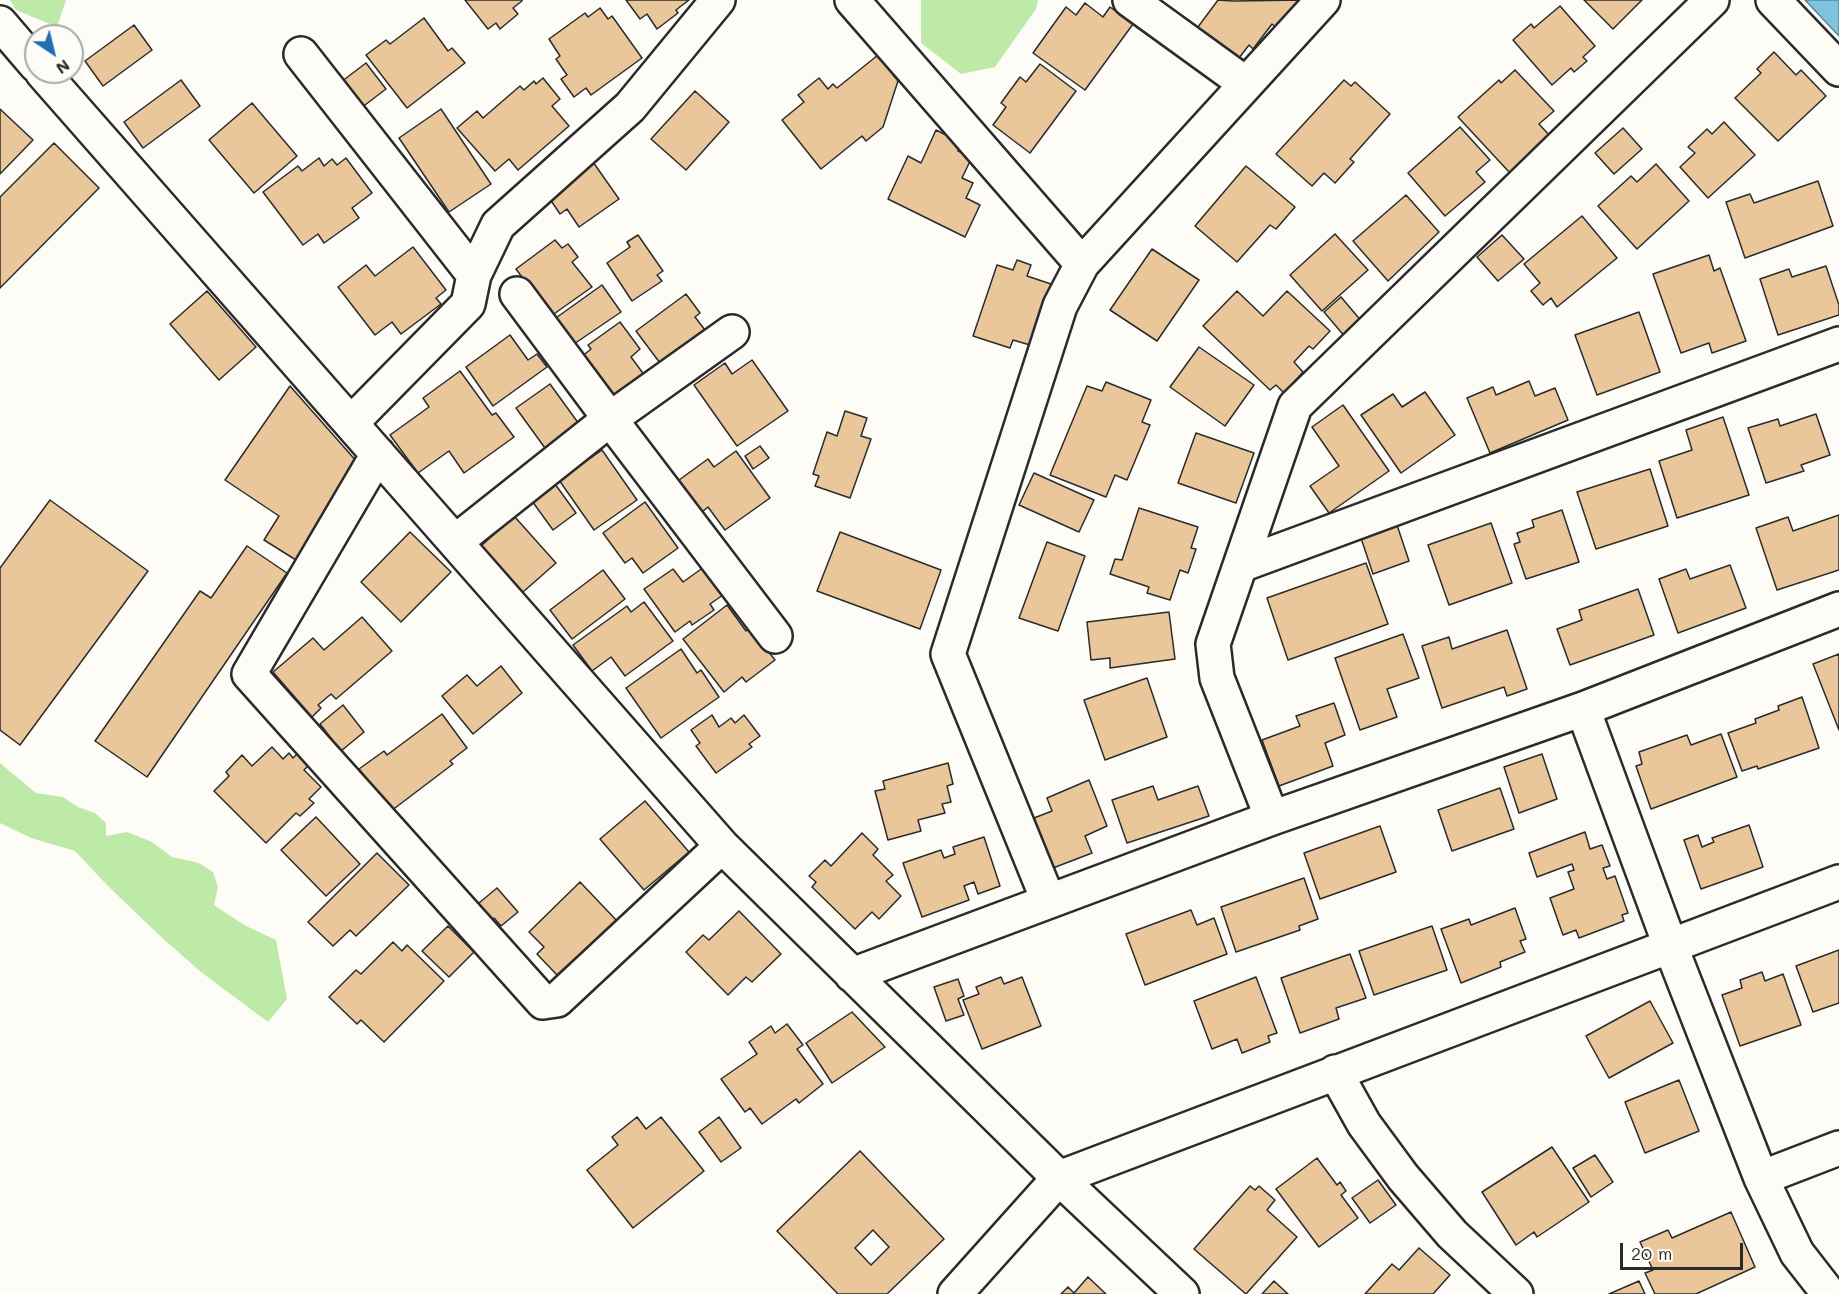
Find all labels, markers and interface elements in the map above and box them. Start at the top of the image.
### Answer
north arrow [24,24,84,84]
text: N [52,55,74,80]
scale bar [1623,1231,1746,1269]
text: 20 m [1631,1241,1672,1265]

